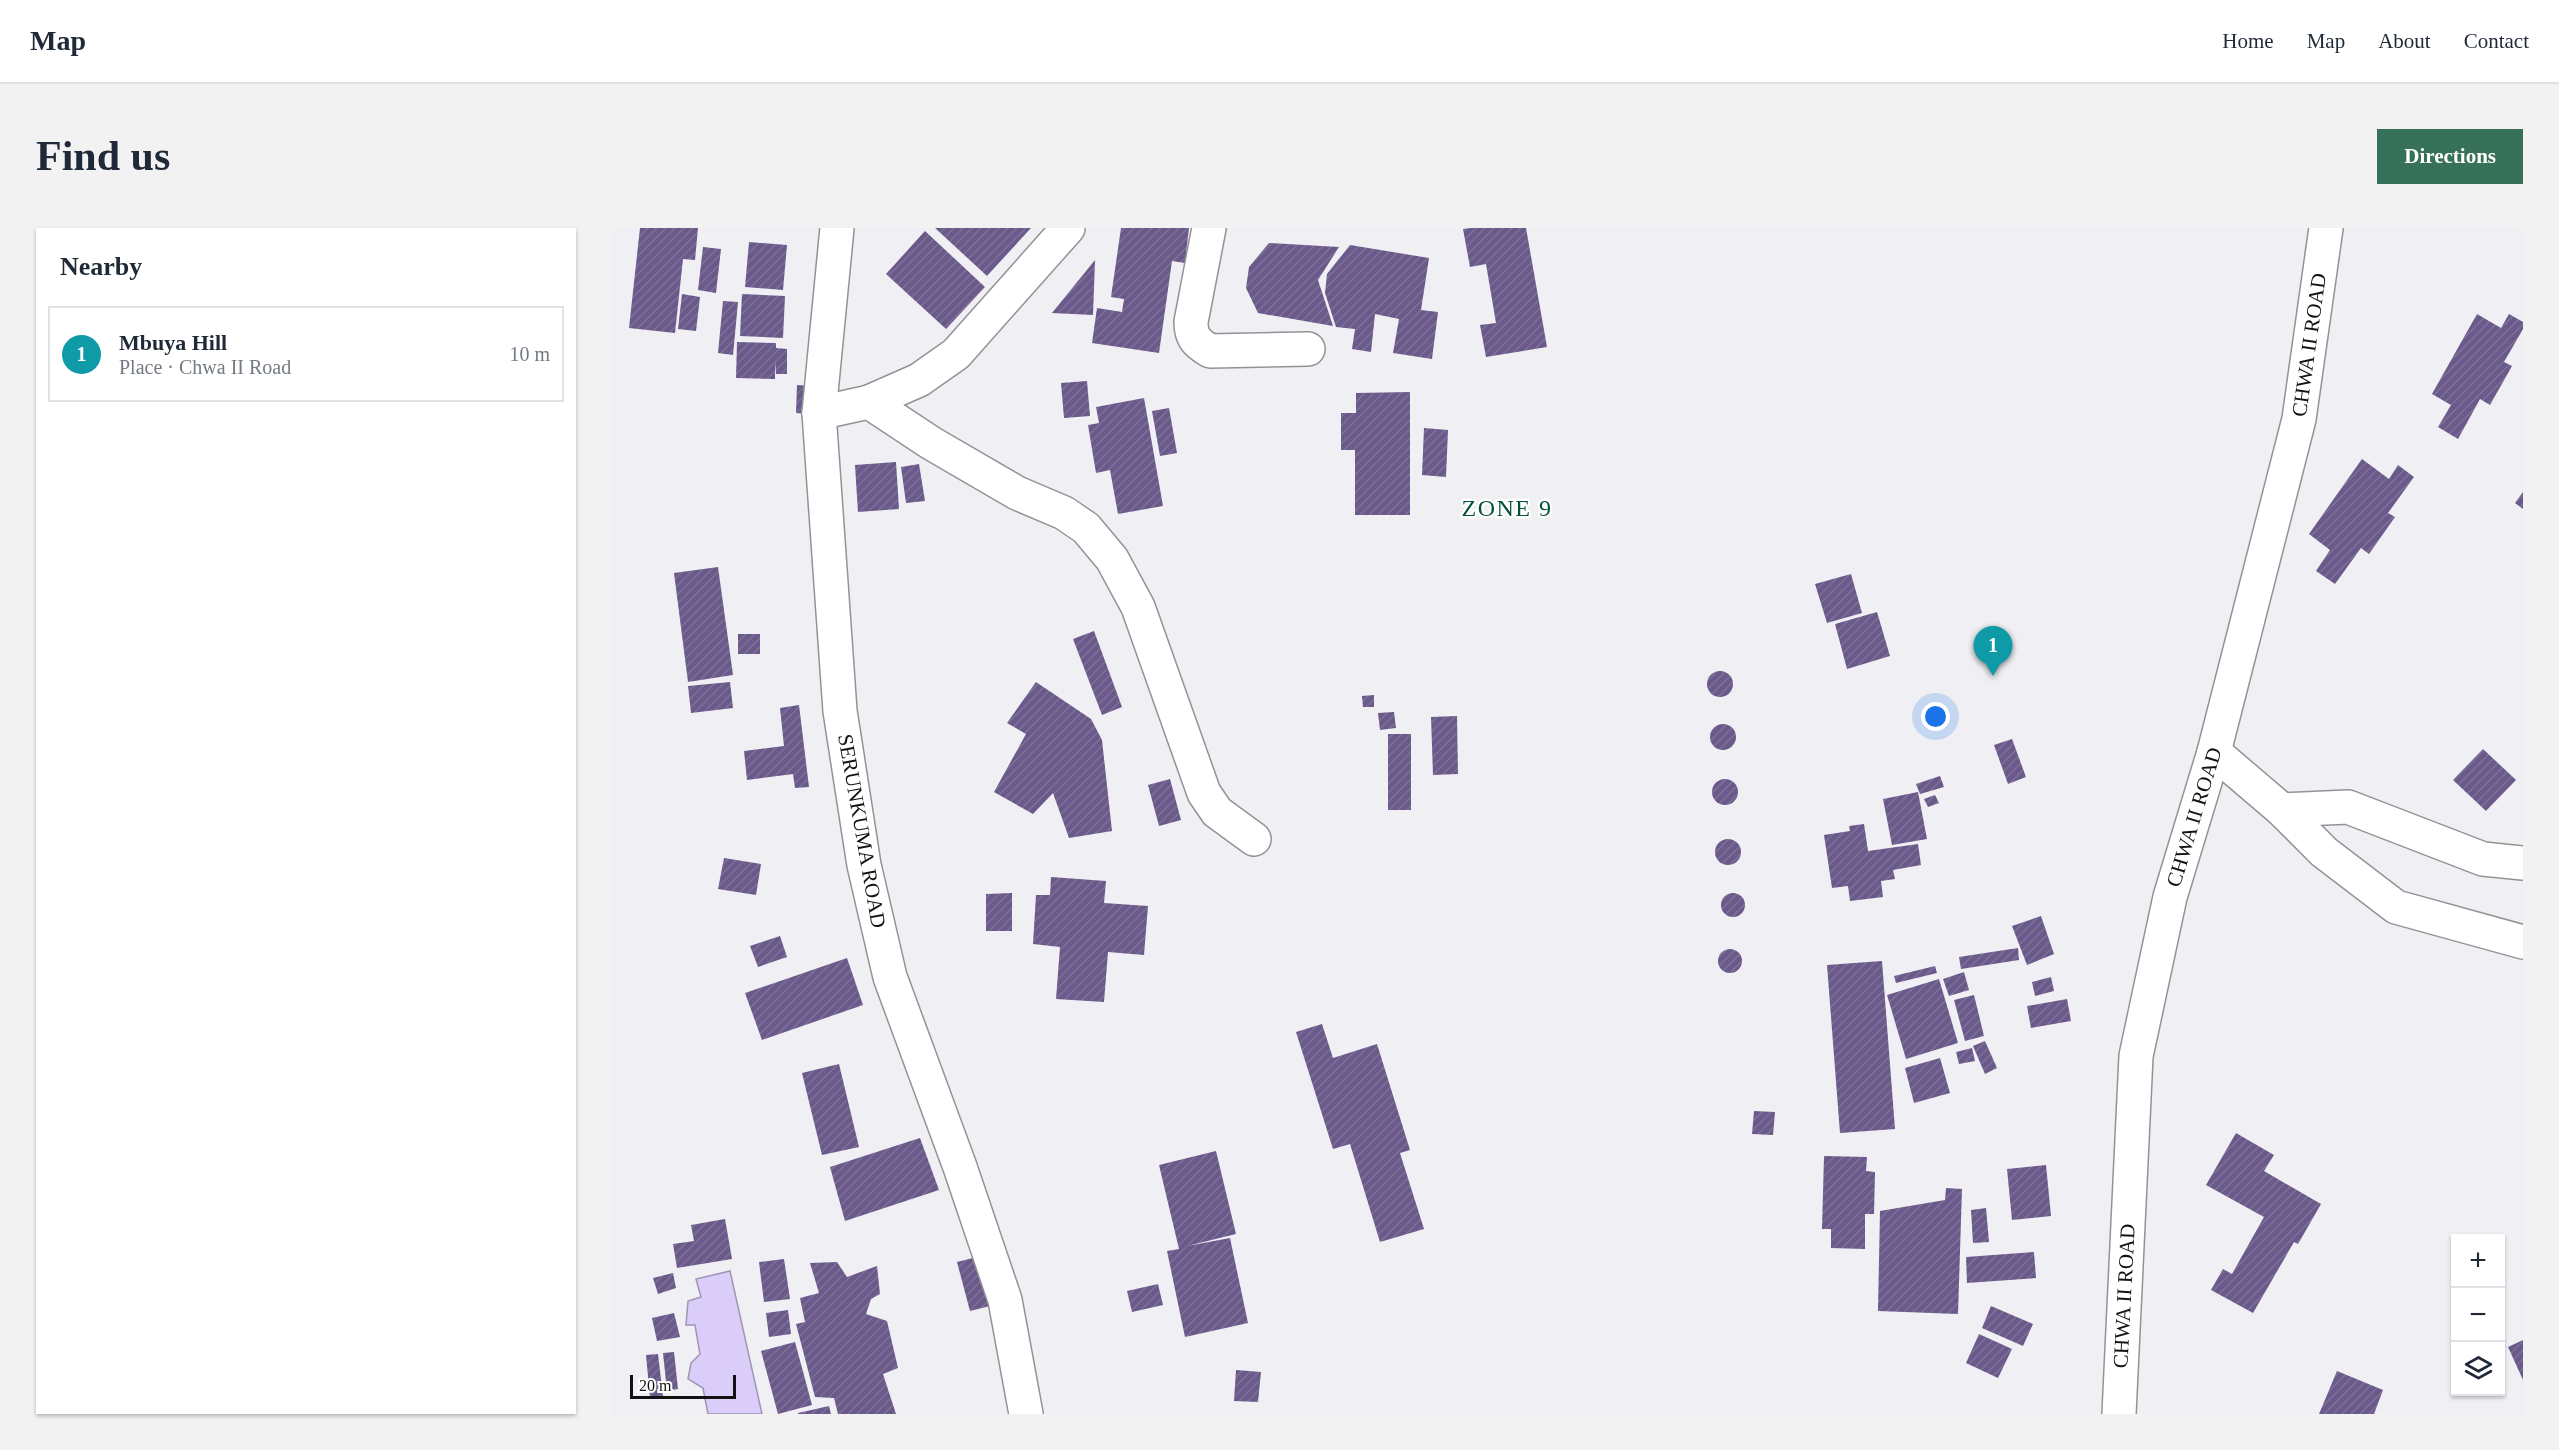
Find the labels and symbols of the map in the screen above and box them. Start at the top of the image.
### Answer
street label: CHWA II ROAD [2287,272,2331,418]
district label: ZONE 9 [1462,495,1552,521]
pin: 1 [1974,626,2012,676]
your location [1921,702,1950,731]
street label: SERUNKUMA ROAD [833,732,891,930]
street label: CHWA II ROAD [2161,744,2227,890]
street label: CHWA II ROAD [2108,1223,2140,1369]
scale bar [630,1372,736,1400]

